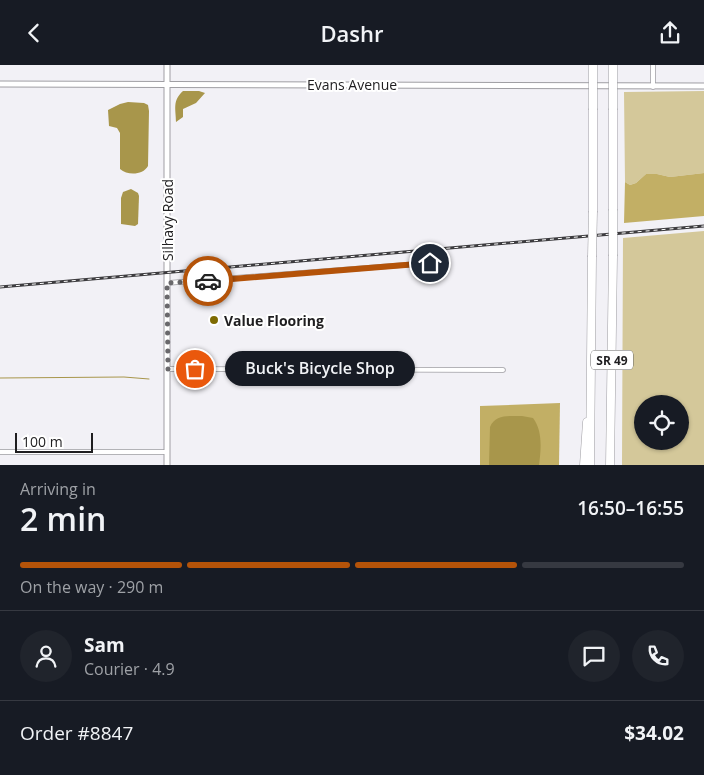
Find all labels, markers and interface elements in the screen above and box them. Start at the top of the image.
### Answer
text: Dashr [320,18,384,48]
icon: back [20,19,48,47]
icon: share [656,19,684,47]
street label: Evans Avenue [307,75,397,94]
street label: Silhavy Road [158,179,177,261]
pin [409,242,451,284]
icon: home [416,249,444,277]
courier [183,256,233,306]
icon: car [194,267,222,295]
place label: Value Flooring [224,311,324,330]
marker: Value Flooring [208,314,220,326]
pin [174,348,216,390]
callout: Buck's Bicycle Shop [225,351,415,387]
road number: SR 49 [591,351,633,369]
icon: bag [181,355,209,383]
text: Buck's Bicycle Shop [245,357,395,379]
map controls [634,395,689,450]
button: locate [634,395,689,450]
scale bar [15,430,92,453]
text: 100 m [22,432,63,451]
text: Arriving in [20,478,96,500]
text: 16:50–16:55 [577,495,684,521]
text: 2 min [20,497,106,540]
text: On the way · 290 m [20,576,163,598]
button: person [20,630,72,682]
button: chat [568,630,620,682]
button: phone [632,630,684,682]
text: Sam [84,632,125,658]
text: Courier · 4.9 [84,658,175,680]
text: Order #8847 [20,720,133,746]
text: $34.02 [624,720,684,746]

